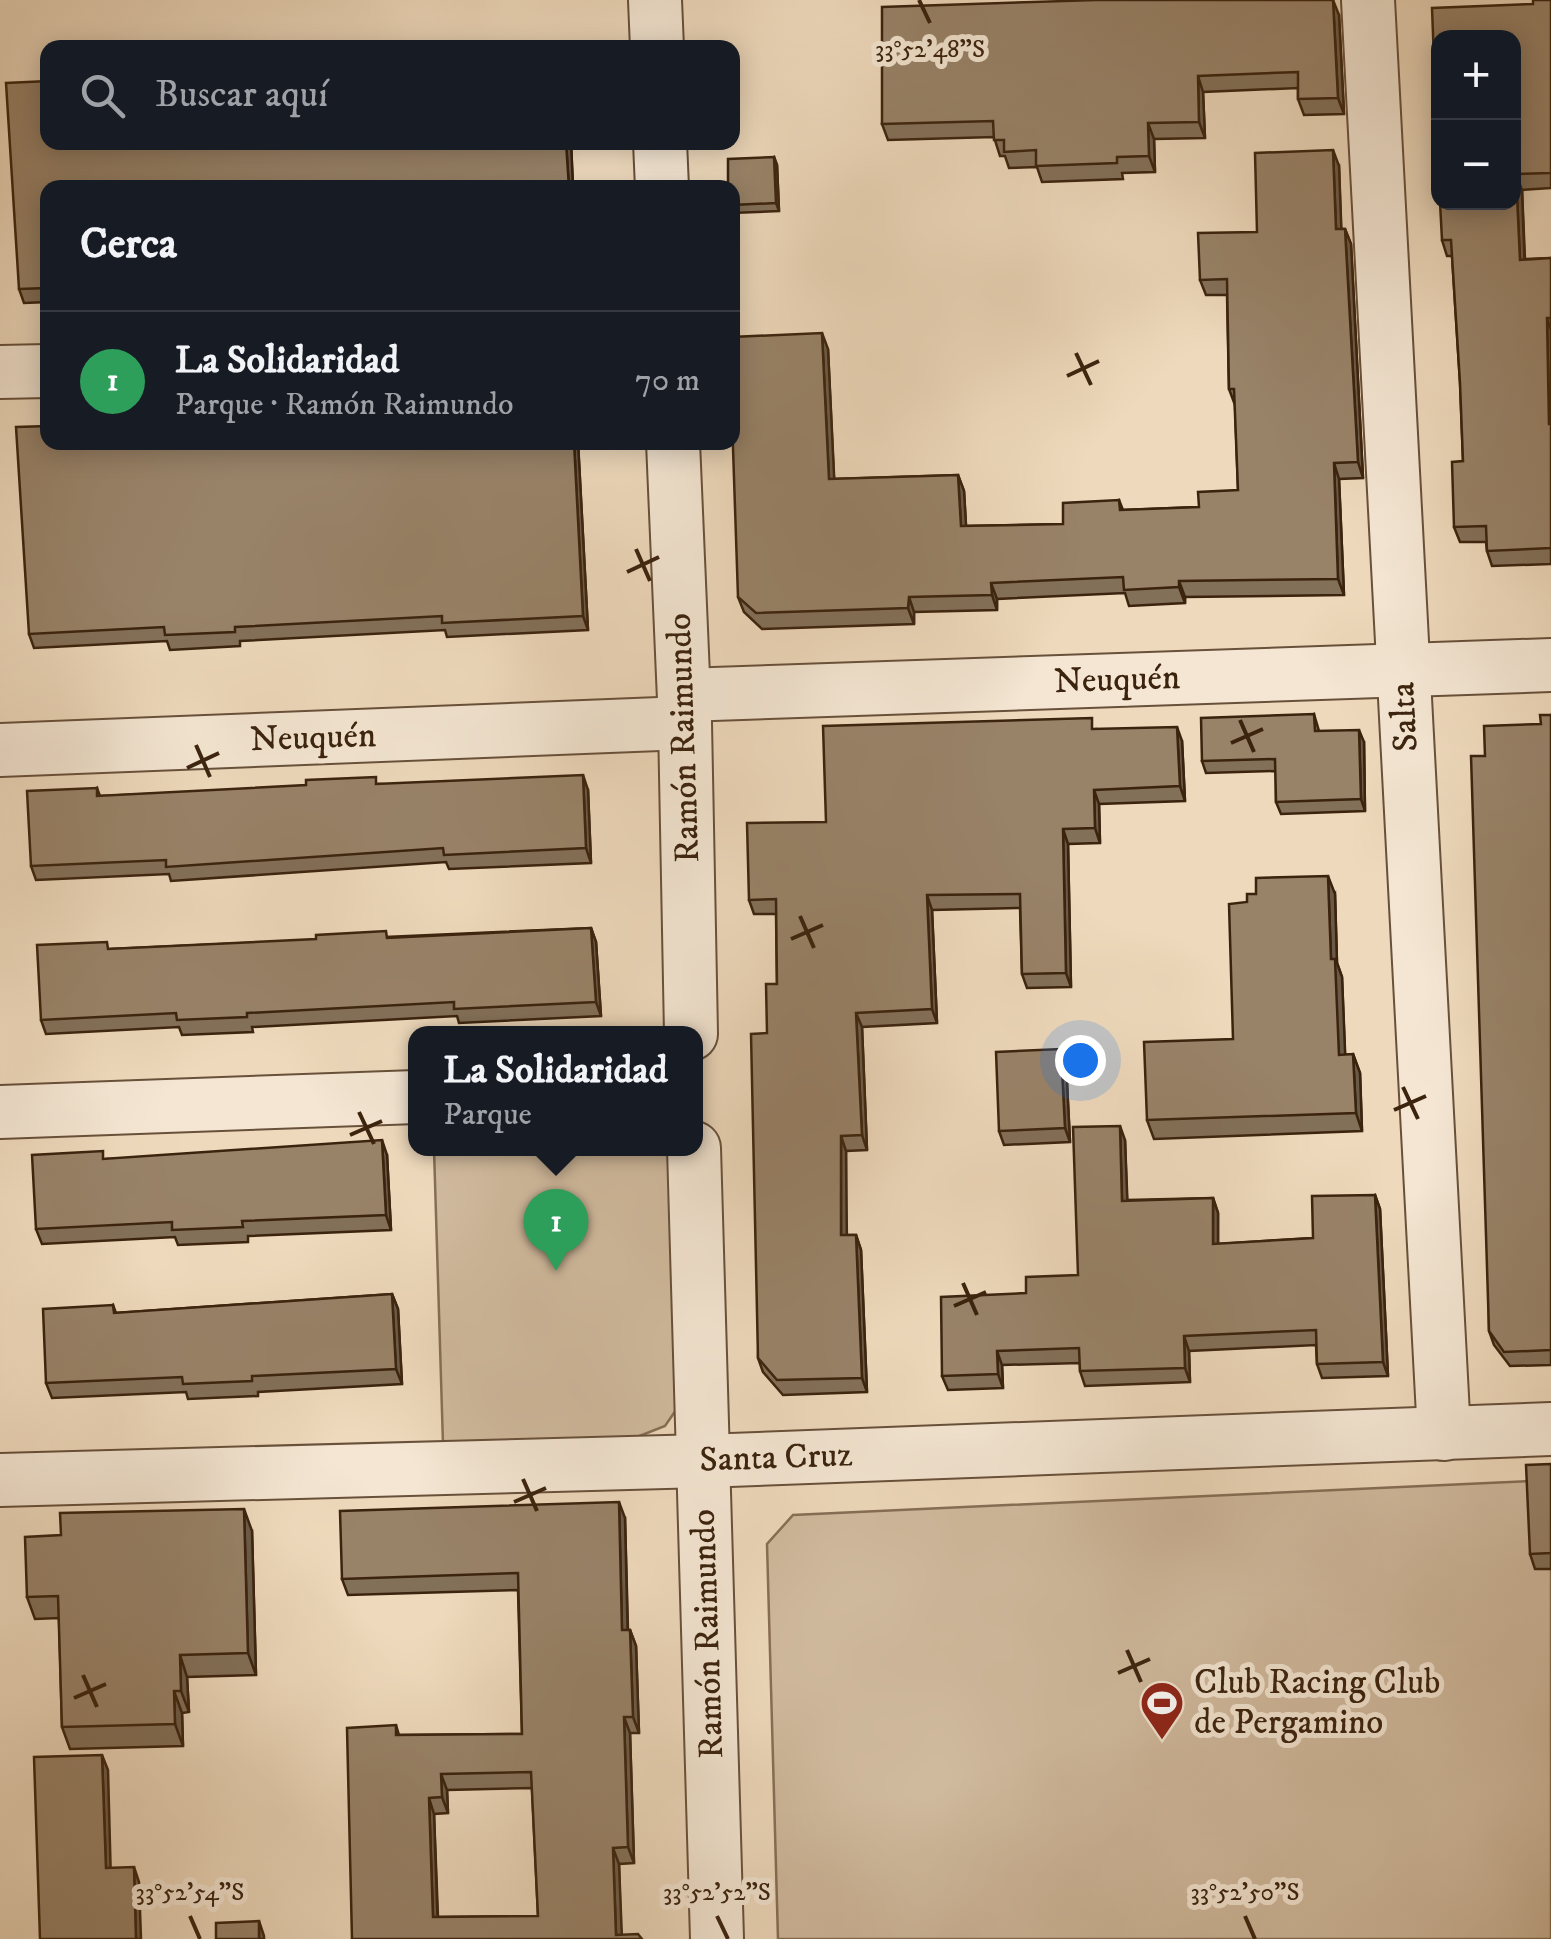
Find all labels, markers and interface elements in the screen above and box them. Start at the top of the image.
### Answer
map controls [1431,30,1521,210]
button: + [1431,30,1521,120]
text: 33°52'48"S [875,34,985,65]
search box [40,40,740,150]
icon: search [75,68,130,123]
text: Buscar aquí [155,71,328,119]
button: − [1431,120,1521,210]
text: Cerca [80,219,177,271]
text: La Solidaridad [175,337,399,385]
text: 1 [107,361,118,401]
text: 70 m [635,361,700,401]
text: Parque · Ramón Raimundo [175,385,514,425]
street label: Ramón Raimundo [658,612,710,864]
street label: Neuquén [1053,656,1181,704]
street label: Salta [1381,681,1429,753]
street label: Neuquén [249,714,377,762]
popup [408,1026,703,1156]
your location [1055,1035,1106,1086]
text: La Solidaridad [443,1047,668,1095]
text: Parque [443,1095,532,1135]
pin: 1 [524,1188,588,1271]
street label: Santa Cruz [699,1433,853,1483]
street label: Ramón Raimundo [682,1508,734,1760]
place label: Club Racing Club de Pergamino [1194,1661,1441,1745]
sports icon: Club Racing Club de Pergamino [1139,1680,1185,1741]
text: 33°52'54"S [136,1877,244,1908]
text: 33°52'52"S [663,1877,771,1908]
text: 33°52'50"S [1190,1877,1300,1908]

